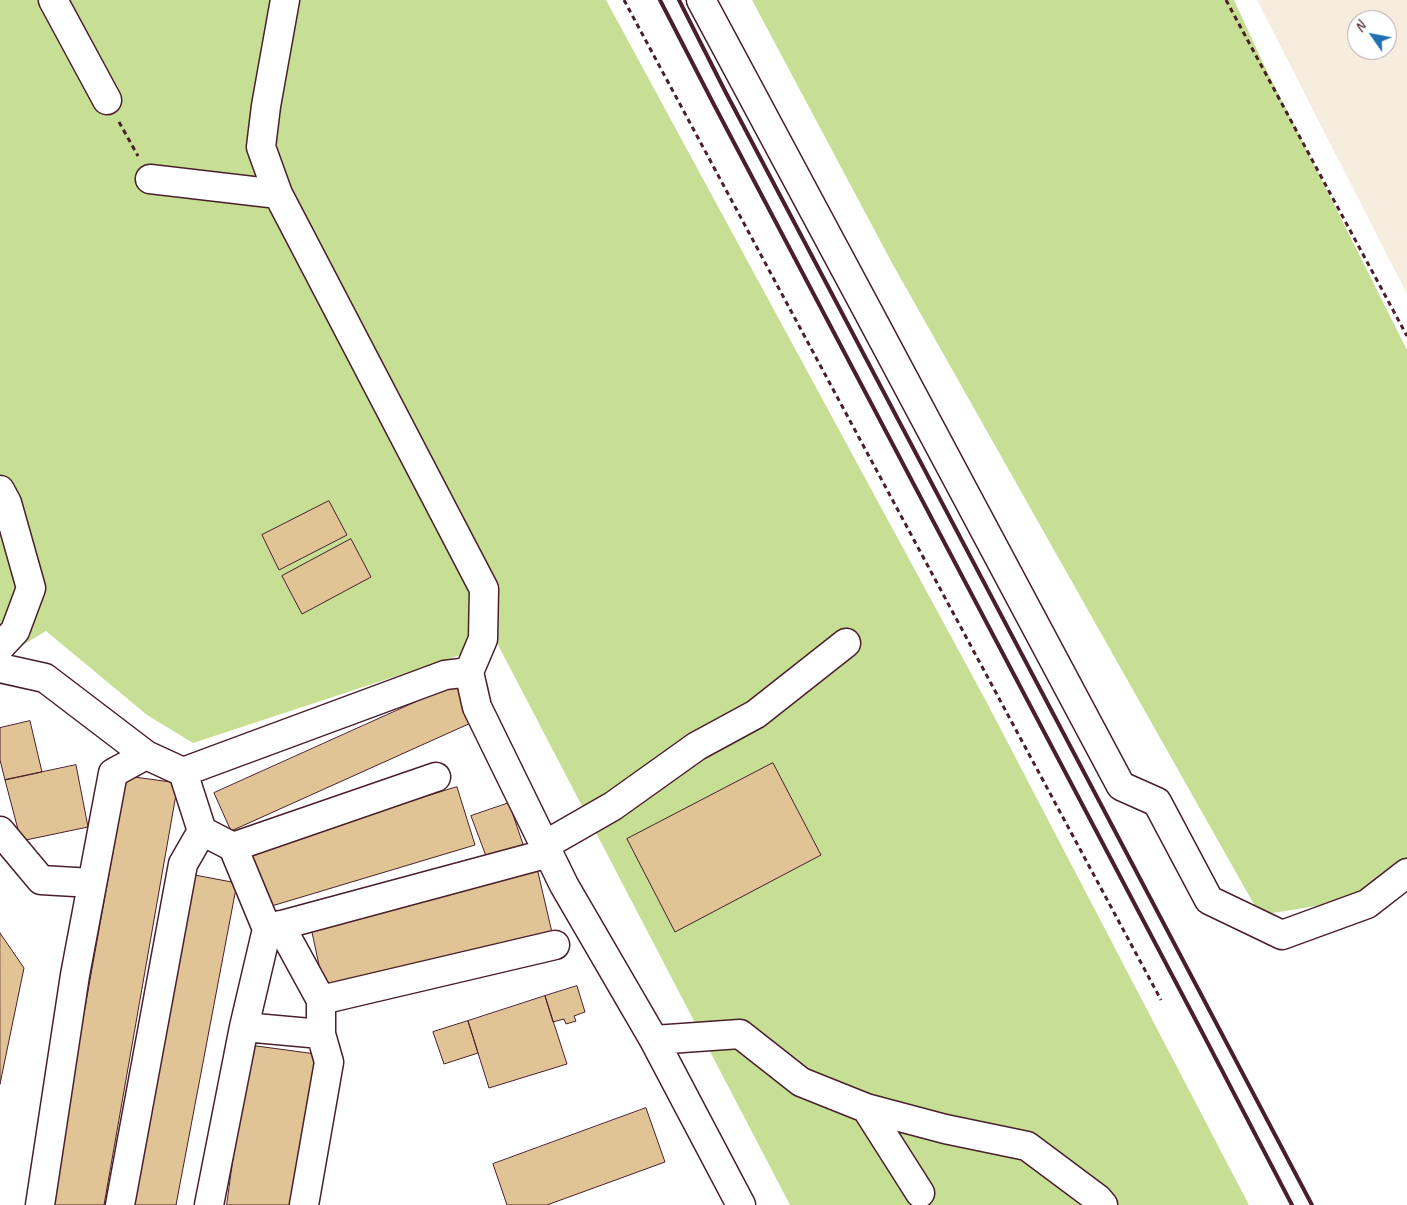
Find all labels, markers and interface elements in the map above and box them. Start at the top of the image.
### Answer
north arrow [1347,10,1397,60]
text: N [1350,19,1369,35]

